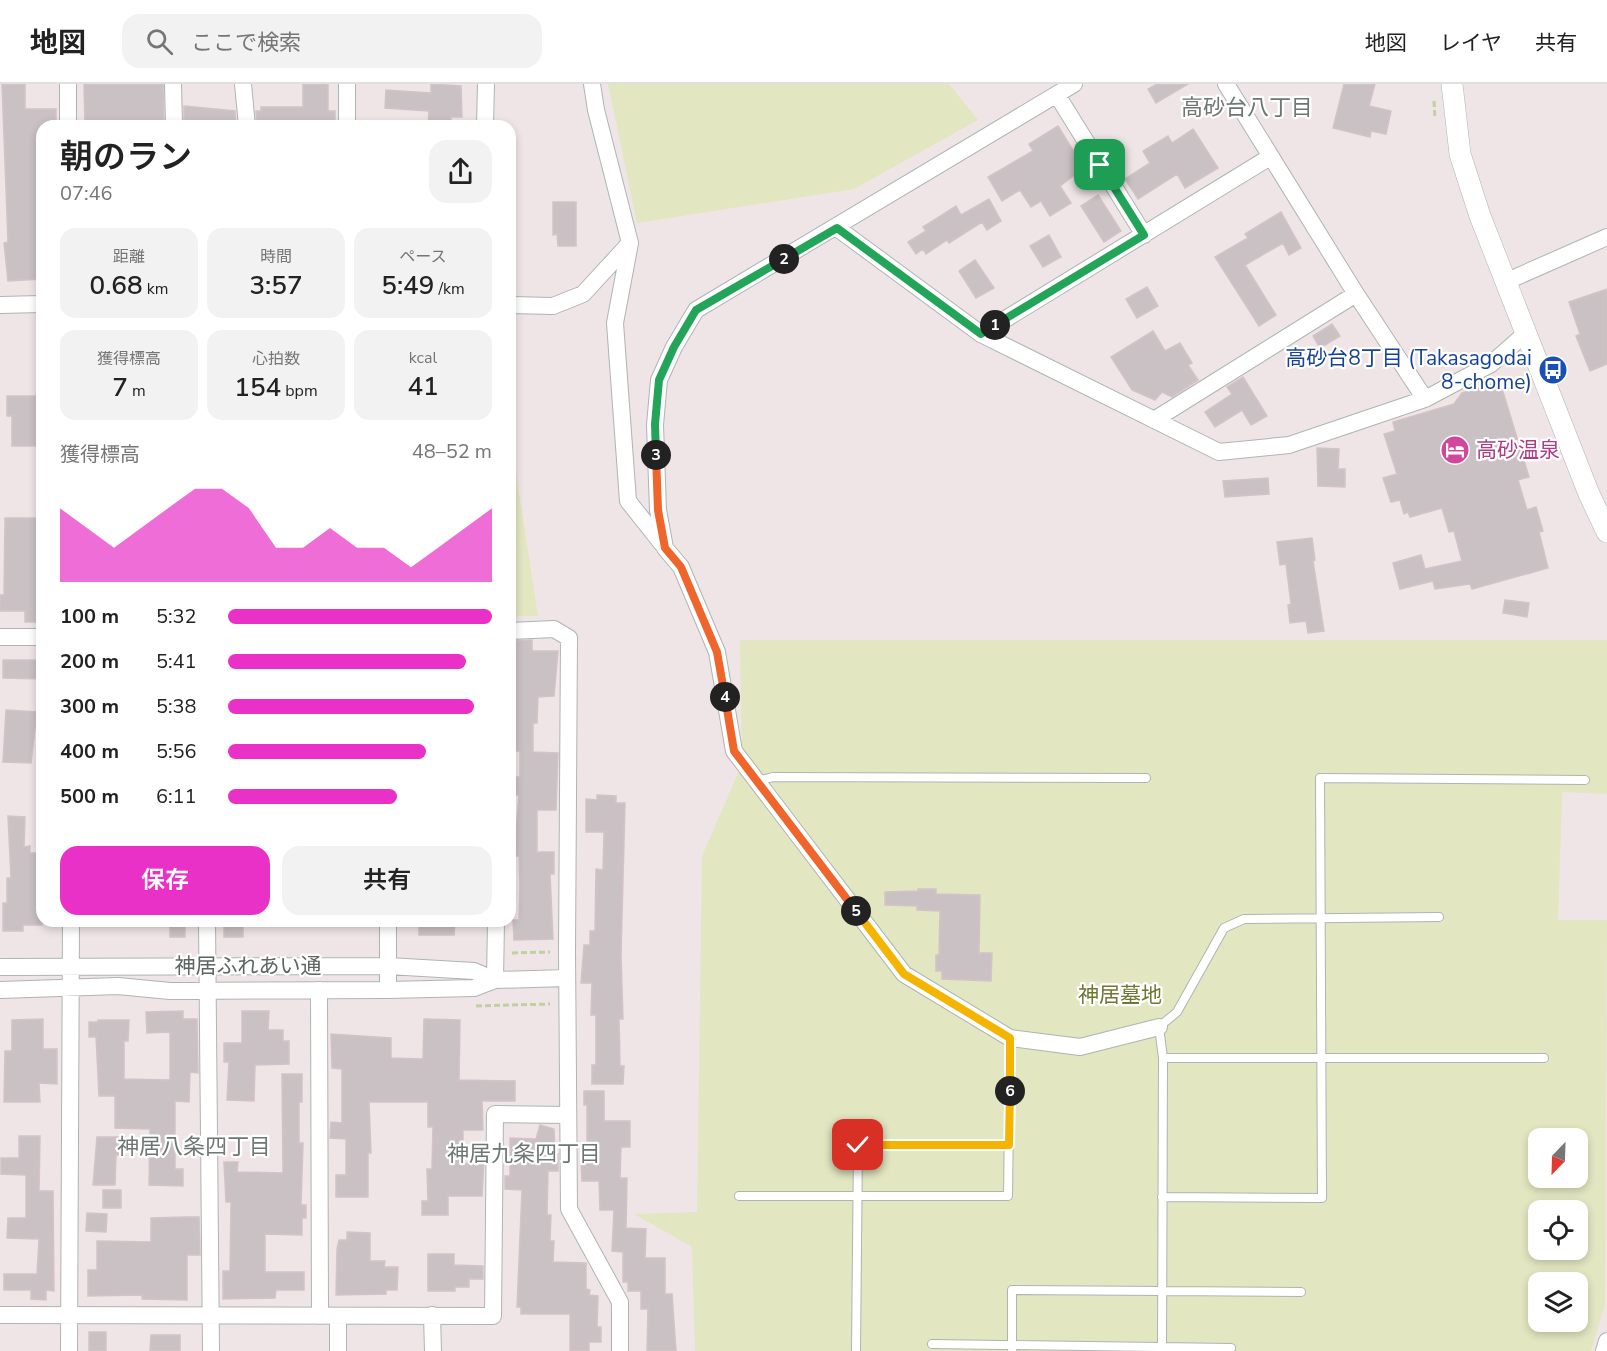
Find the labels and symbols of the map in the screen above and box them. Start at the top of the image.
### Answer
district label: 高砂台八丁目 [1181,93,1313,123]
pin [1074,139,1125,190]
pin: 2 [769,244,799,274]
pin: 1 [980,310,1010,340]
place label: 高砂台8丁目 (Takasagodai 8-chome) [1285,344,1532,396]
bus stop icon: 高砂台8丁目 (Takasagodai 8-chome) [1537,354,1569,386]
hotel icon: 高砂温泉 [1439,434,1471,466]
place label: 高砂温泉 [1476,436,1560,464]
pin: 3 [641,440,671,470]
pin: 4 [710,682,740,712]
pin: 5 [841,896,871,926]
street label: 神居ふれあい通 [175,952,322,980]
park label: 神居墓地 [1078,981,1162,1009]
pin: 6 [995,1076,1025,1106]
pin [832,1119,883,1170]
north arrow [1528,1128,1588,1188]
district label: 神居八条四丁目 [117,1132,271,1162]
district label: 神居九条四丁目 [447,1139,601,1169]

